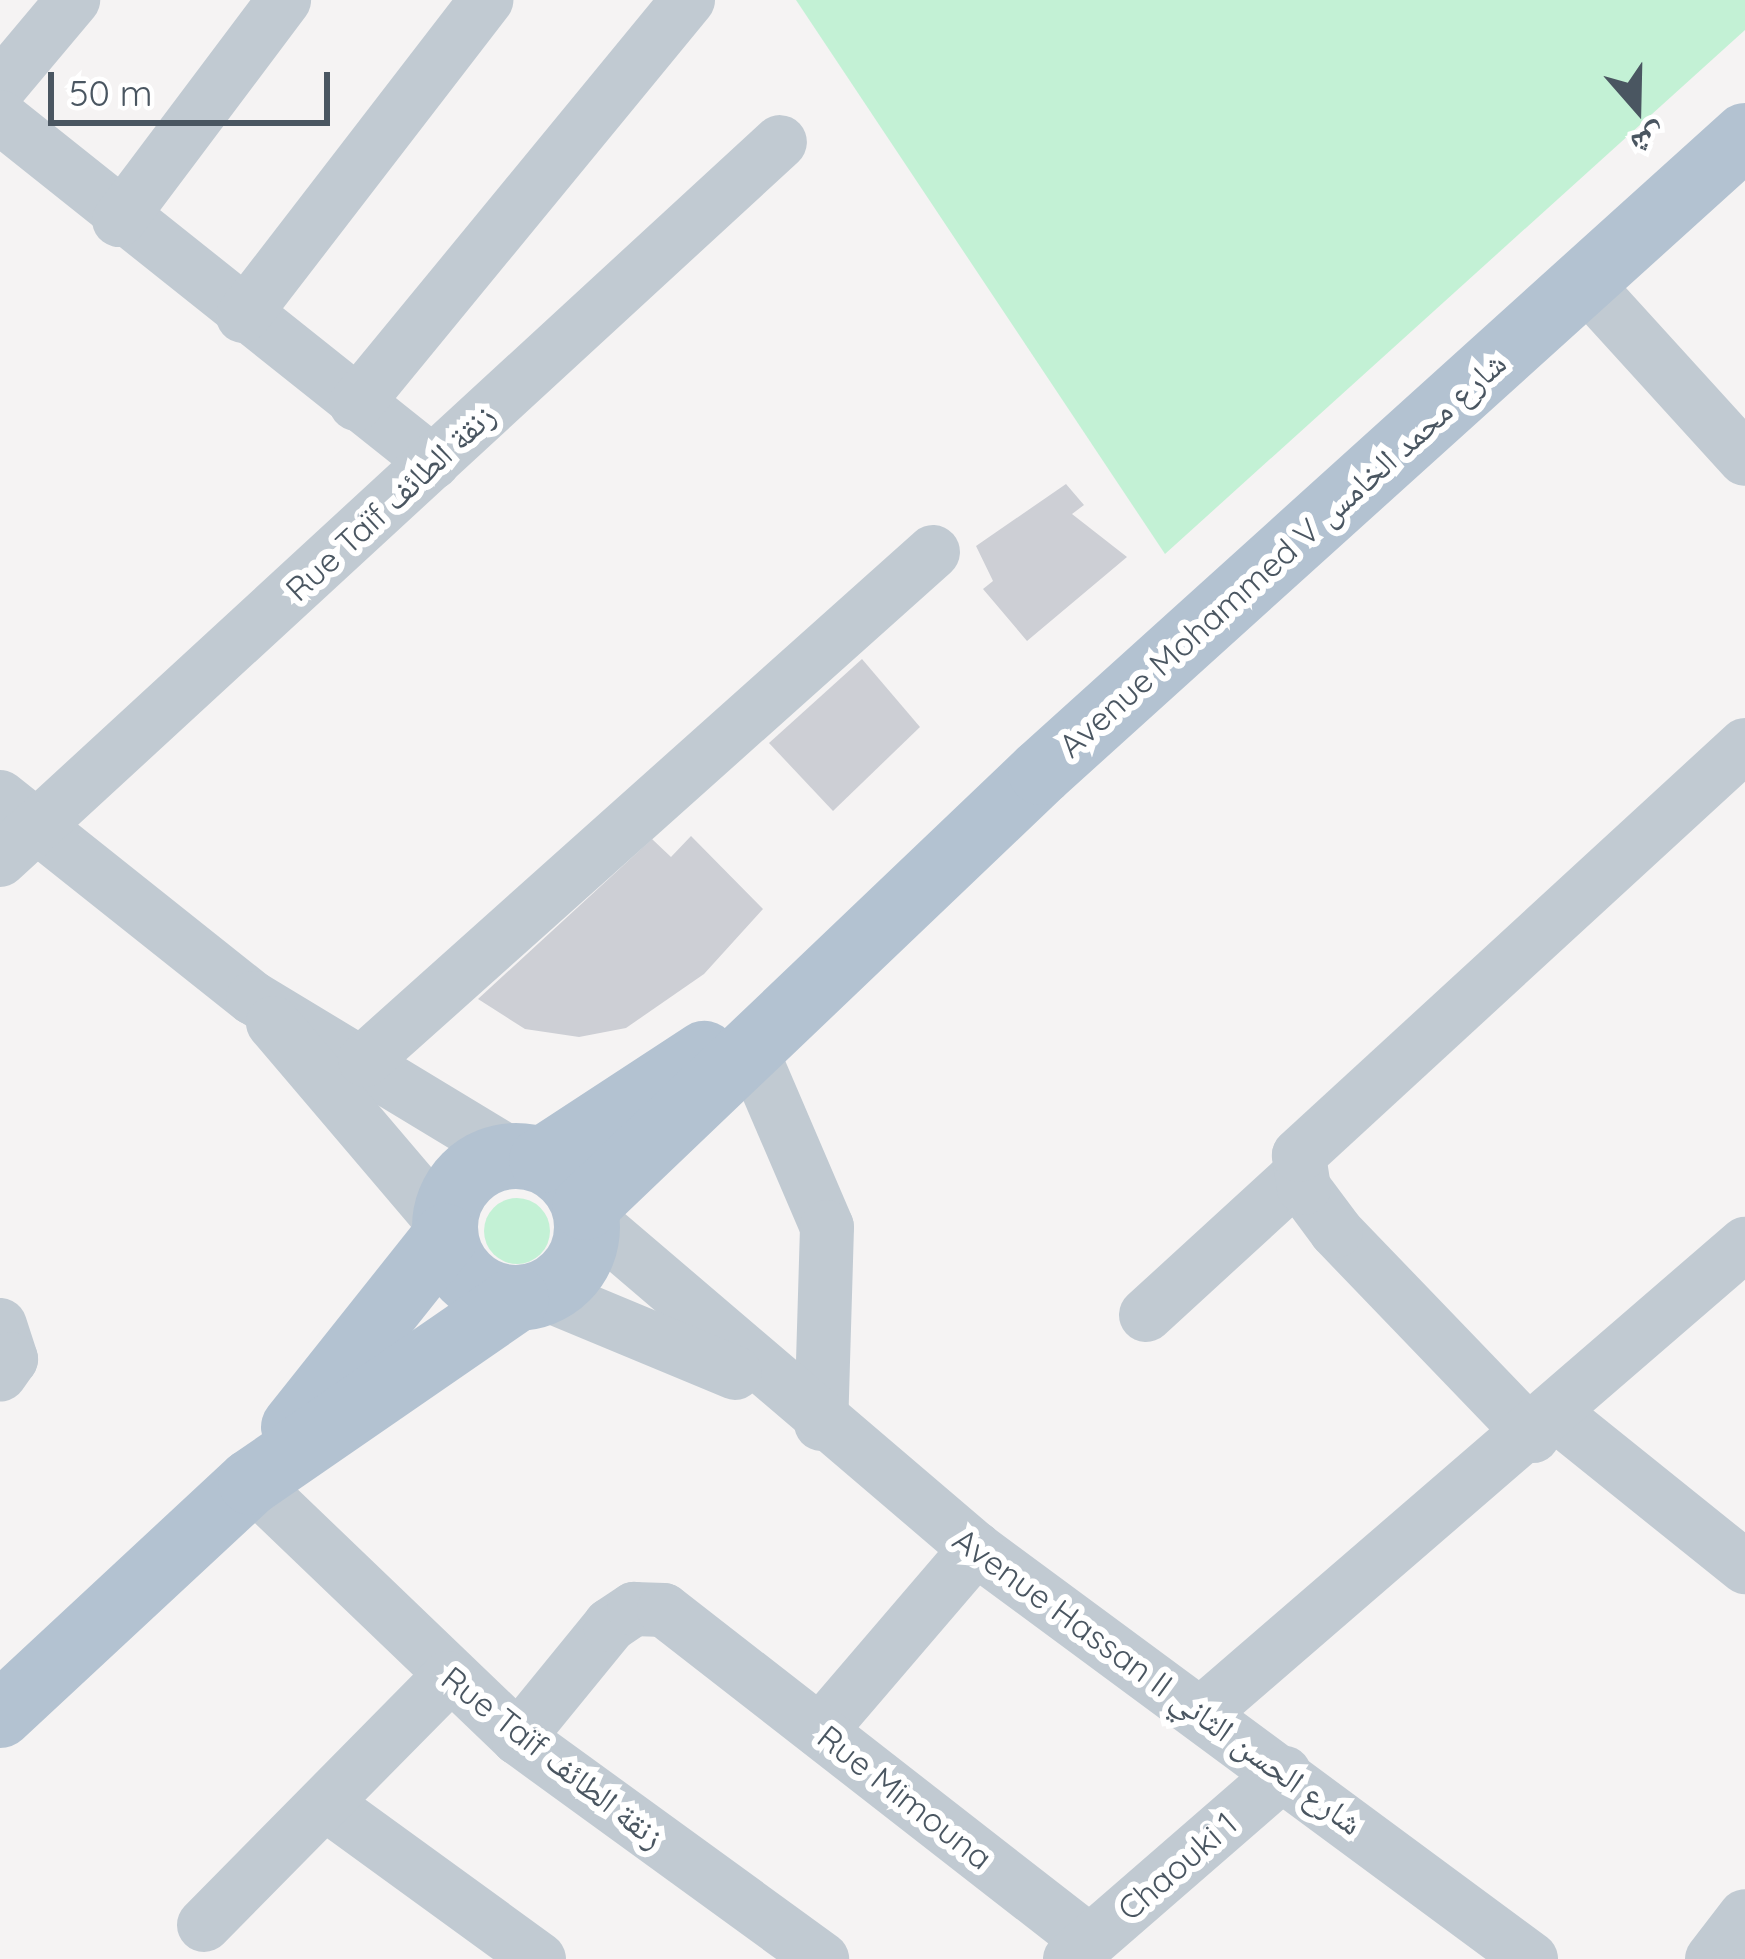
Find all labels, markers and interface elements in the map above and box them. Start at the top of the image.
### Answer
scale bar [54,48,336,122]
north arrow [1577,48,1697,168]
text: 50 m [69,70,153,115]
text: ش [1626,117,1673,168]
street label: Avenue Mohammed V شارع محمد الخامس [1050,343,1514,765]
street label: Rue Taïf زنقة الطائف [277,395,503,609]
street label: Avenue Hassan II شارع الحسن الثاني [946,1519,1370,1843]
street label: Rue Taïf زنقة الطائف [434,1658,672,1856]
street label: Rue Mimouna [810,1717,1000,1877]
street label: Chaouki 1 [1109,1804,1245,1928]

